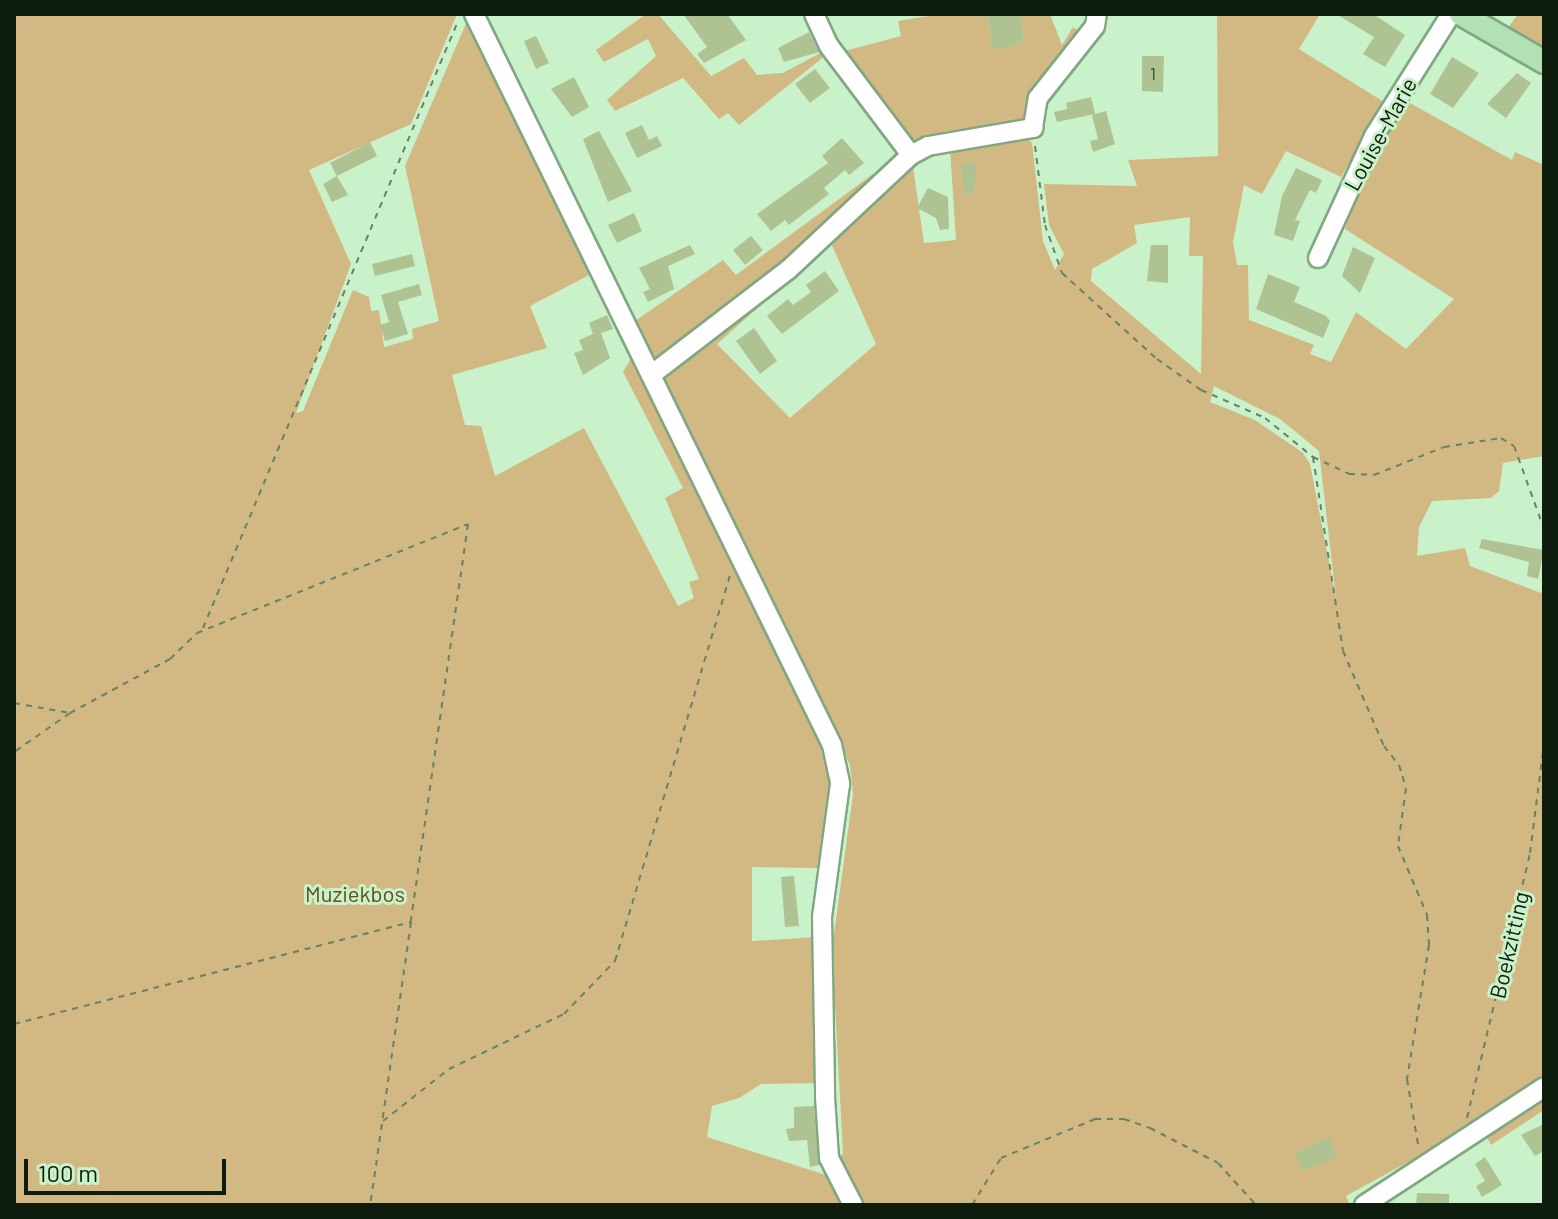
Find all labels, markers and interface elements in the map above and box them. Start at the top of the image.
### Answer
house number: 1 [1150,62,1156,84]
street label: Louise-Marie [1338,73,1422,195]
park label: Muziekbos [305,881,405,907]
street label: Boekzitting [1484,889,1534,1001]
scale bar [28,1143,230,1193]
text: 100 m [38,1158,98,1187]

